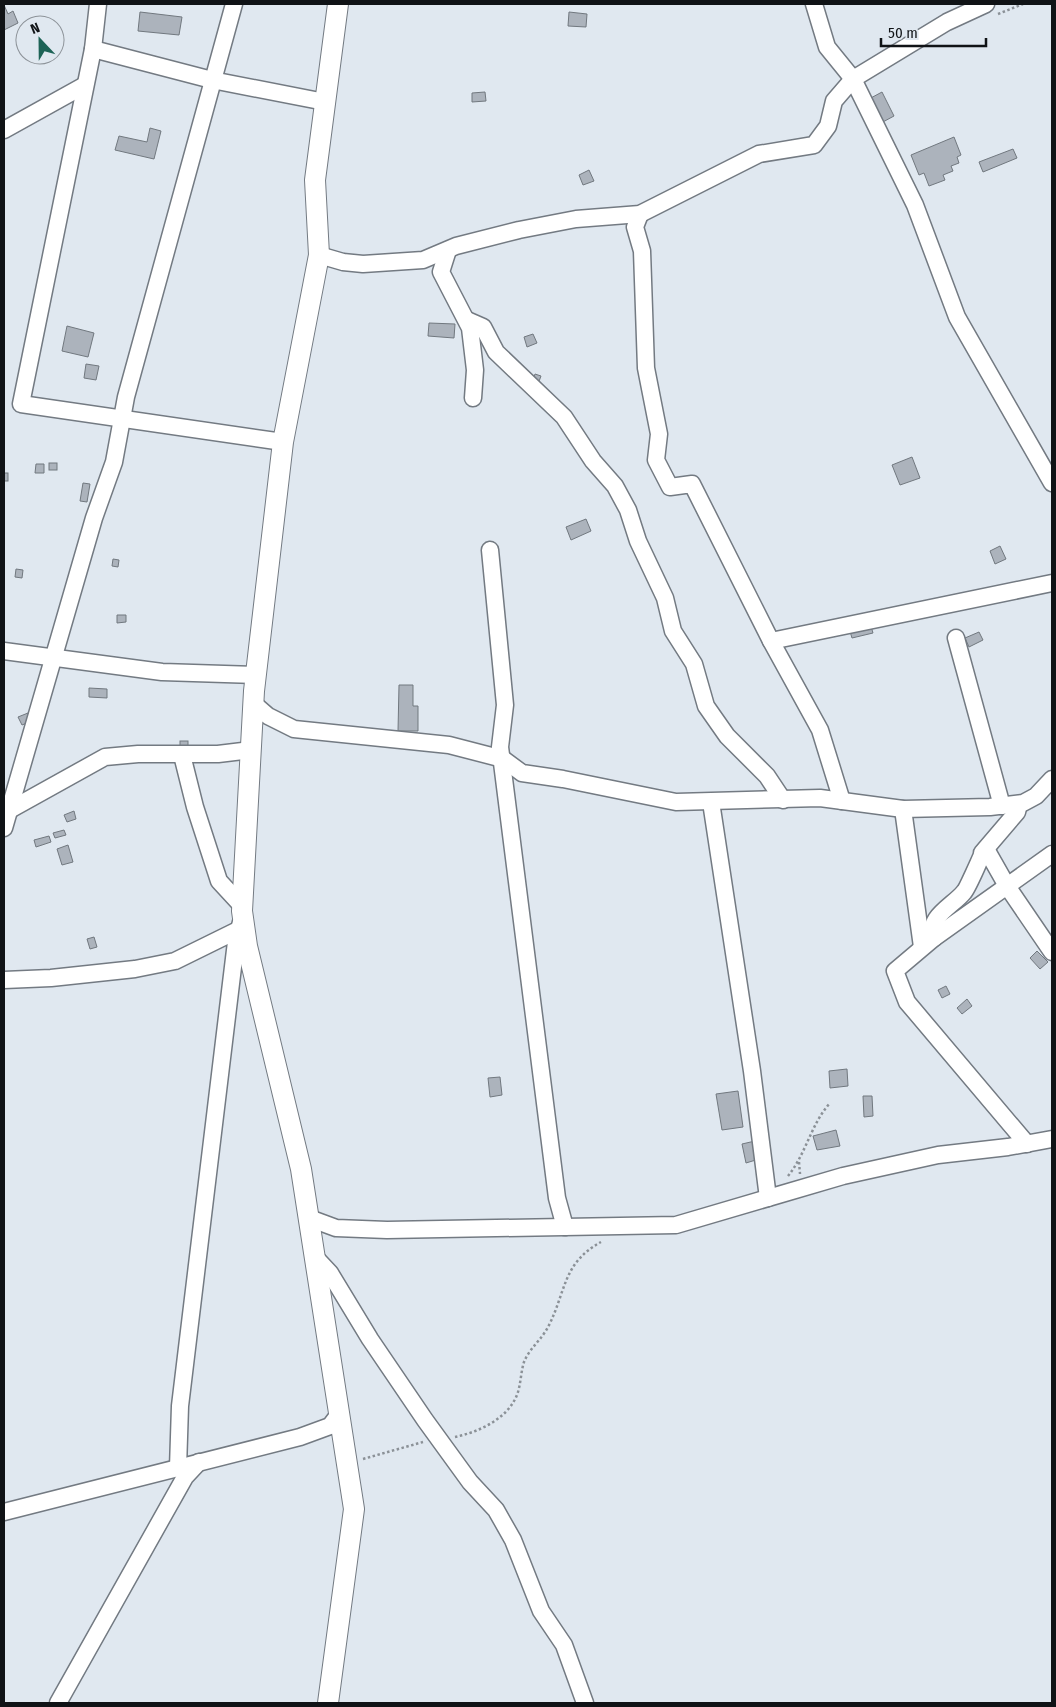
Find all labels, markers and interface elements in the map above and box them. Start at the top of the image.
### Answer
north arrow [15,15,65,65]
scale bar [881,15,986,47]
text: N [28,19,42,38]
text: 50 m [888,24,918,42]

